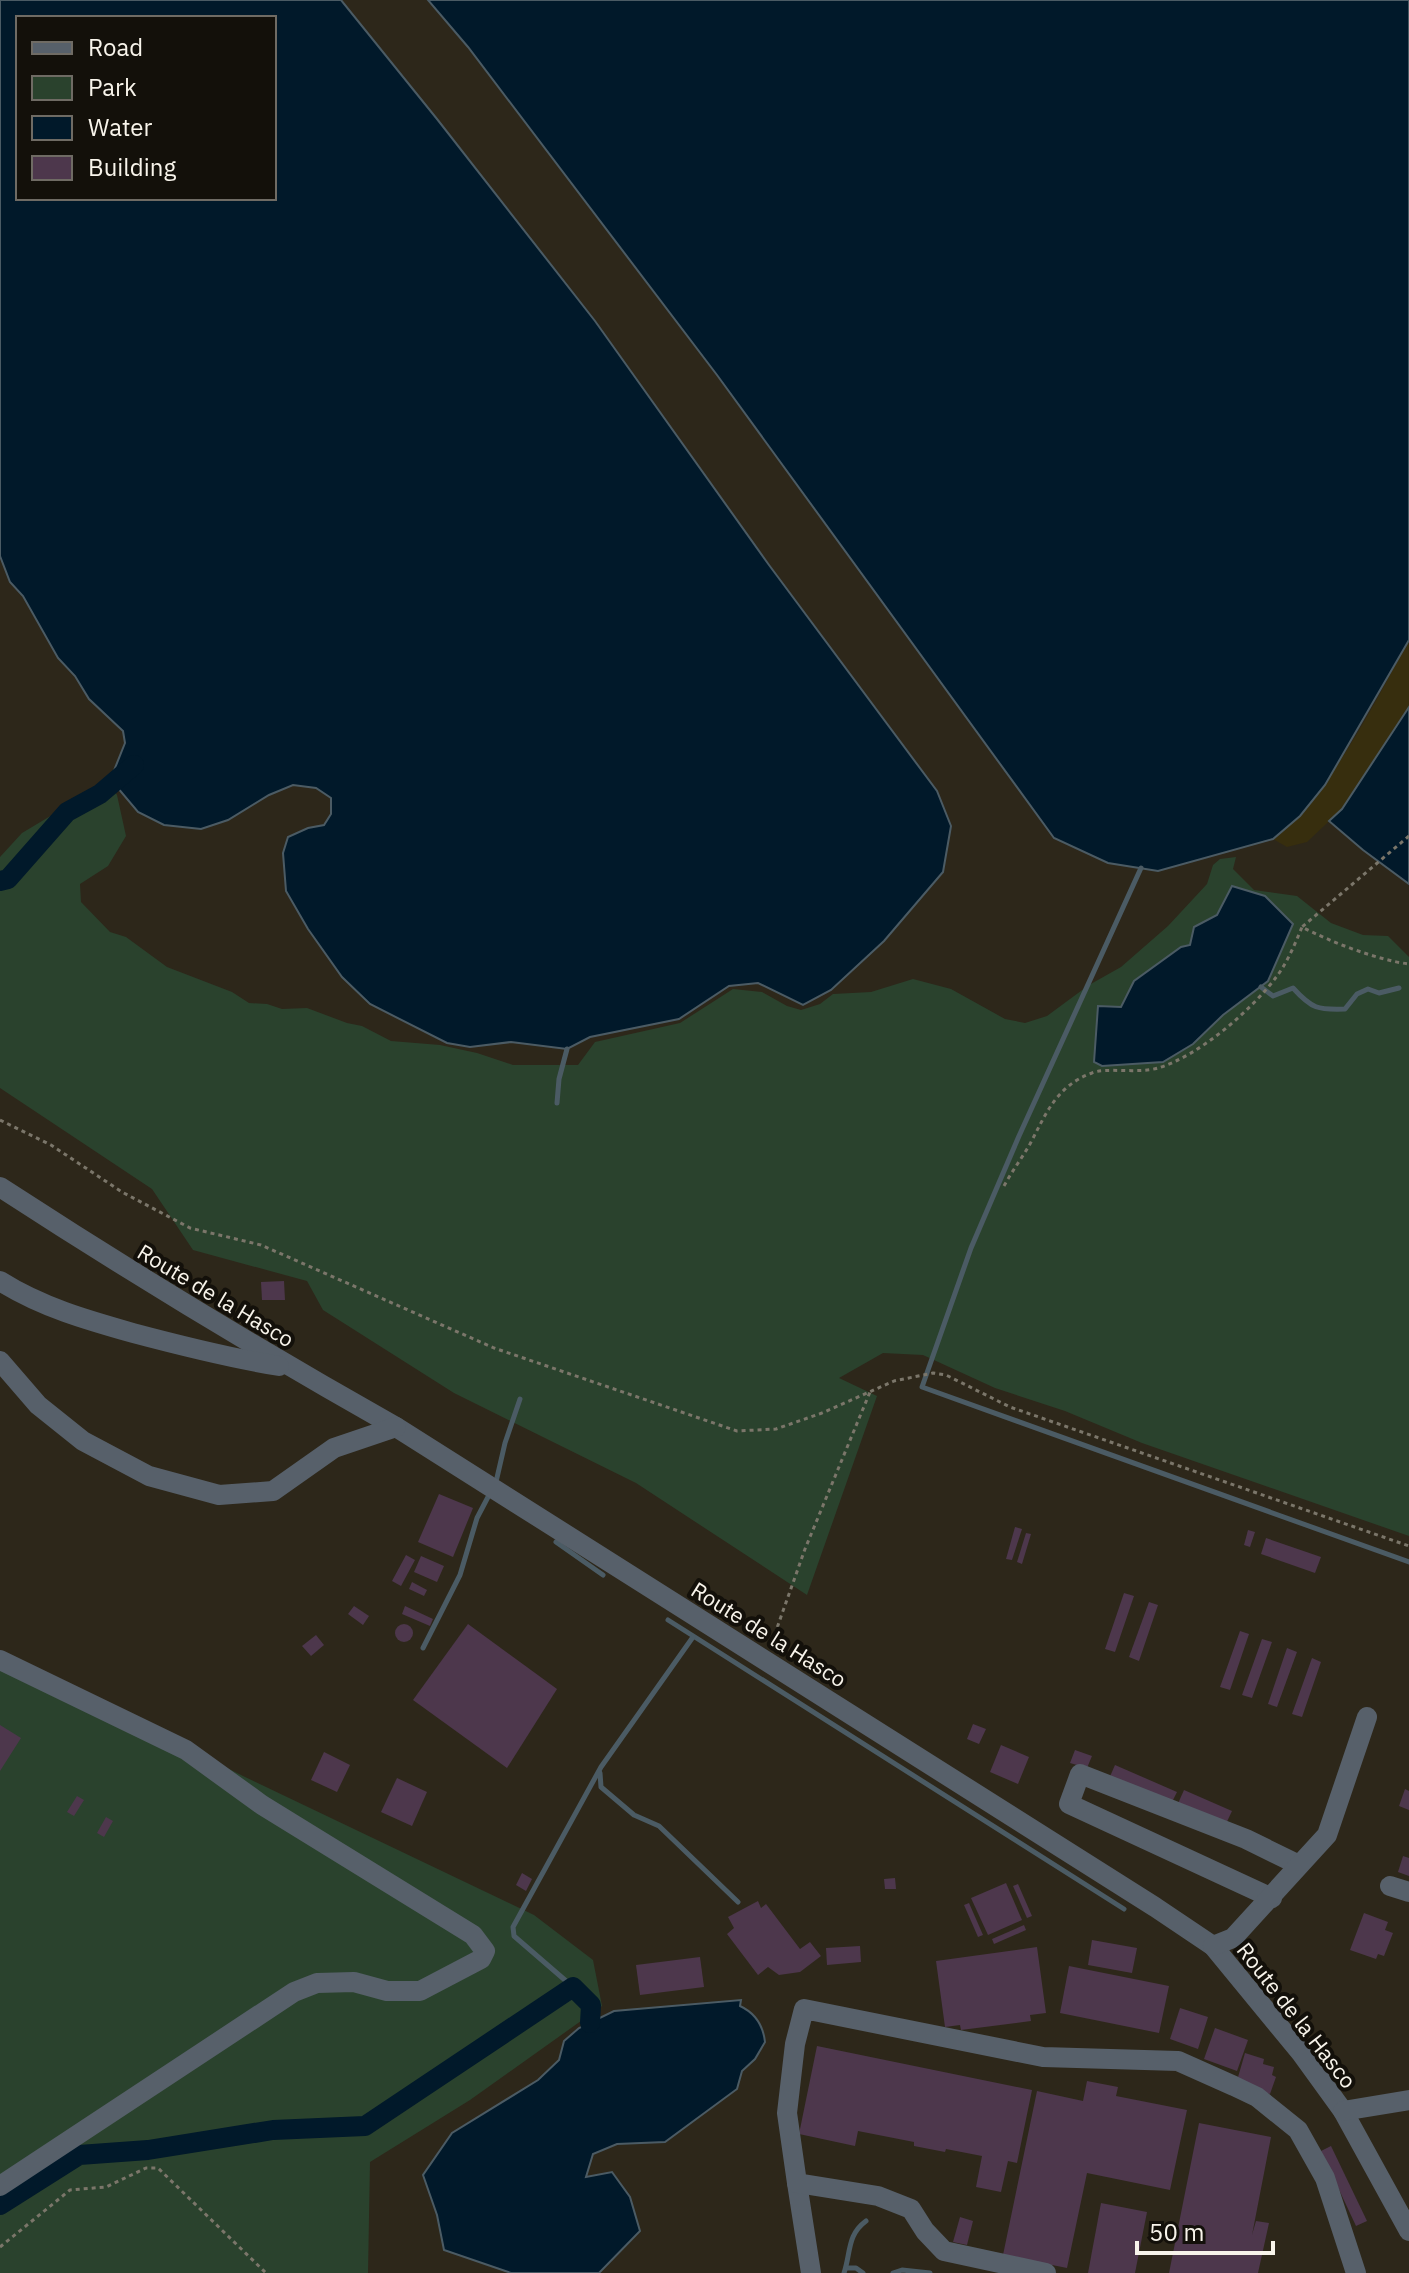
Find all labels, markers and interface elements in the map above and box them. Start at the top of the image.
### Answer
legend [16,16,276,200]
text: Road [88,31,143,63]
text: Park [88,71,137,103]
text: Water [88,111,152,143]
text: Building [88,151,176,183]
street label: Route de la Hasco [132,1237,300,1353]
street label: Route de la Hasco [686,1575,852,1693]
street label: Route de la Hasco [1231,1936,1363,2094]
scale bar [1137,2205,1273,2255]
text: 50 m [1149,2216,1204,2248]

